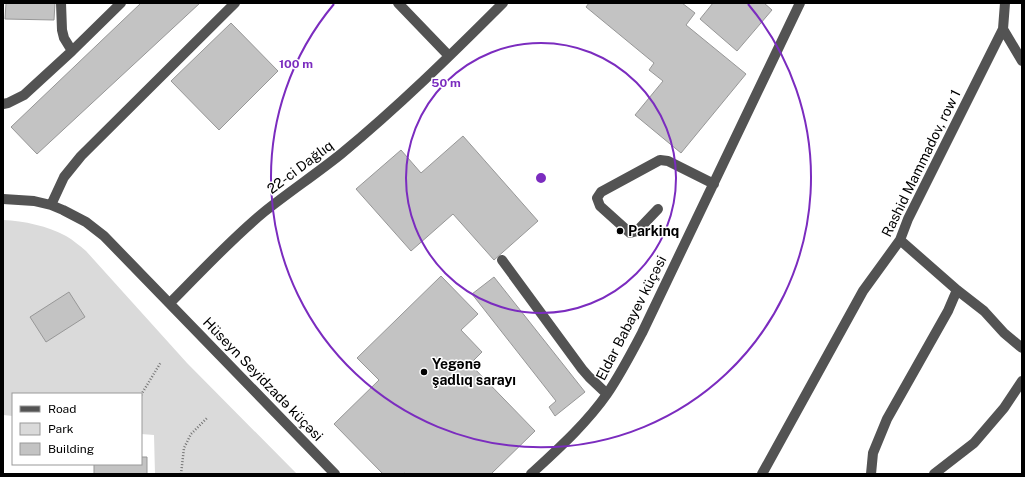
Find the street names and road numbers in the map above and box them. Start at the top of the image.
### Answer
street label: Rashid Mammadov, row 1 [878,87,964,239]
street label: 22-ci Dağlıq [264,137,336,197]
street label: Eldar Babayev küçəsi [593,253,669,383]
street label: Hüseyn Seyidzadə küçəsi [200,314,326,444]

